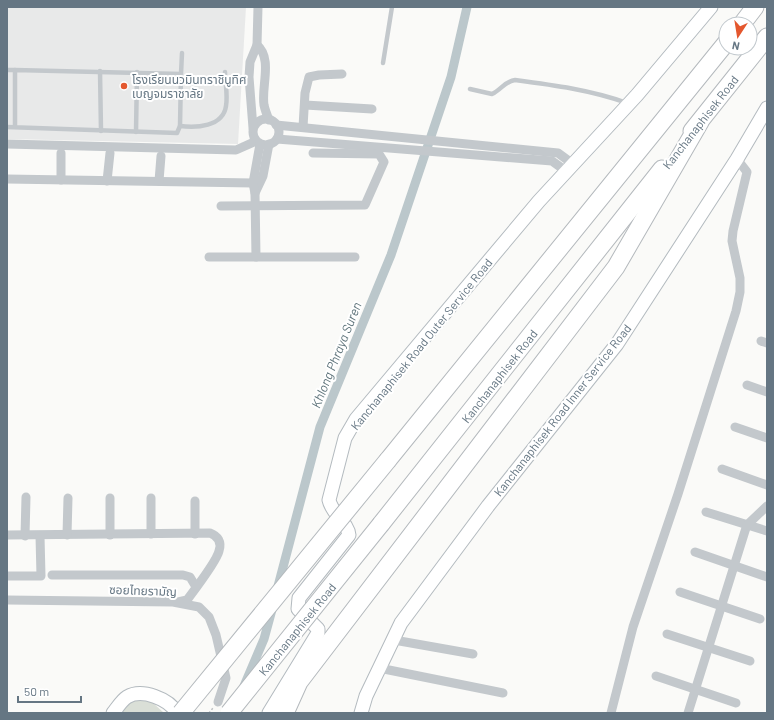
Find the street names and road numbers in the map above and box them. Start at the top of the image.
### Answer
street label: Kanchanaphisek Road [659,73,741,171]
street label: Kanchanaphisek Road Outer Service Road [347,255,495,433]
street label: Kanchanaphisek Road Inner Service Road [490,321,634,499]
street label: Kanchanaphisek Road [458,327,540,425]
street label: Kanchanaphisek Road [256,580,338,678]
street label: ซอยไทยรามัญ [109,582,177,598]

